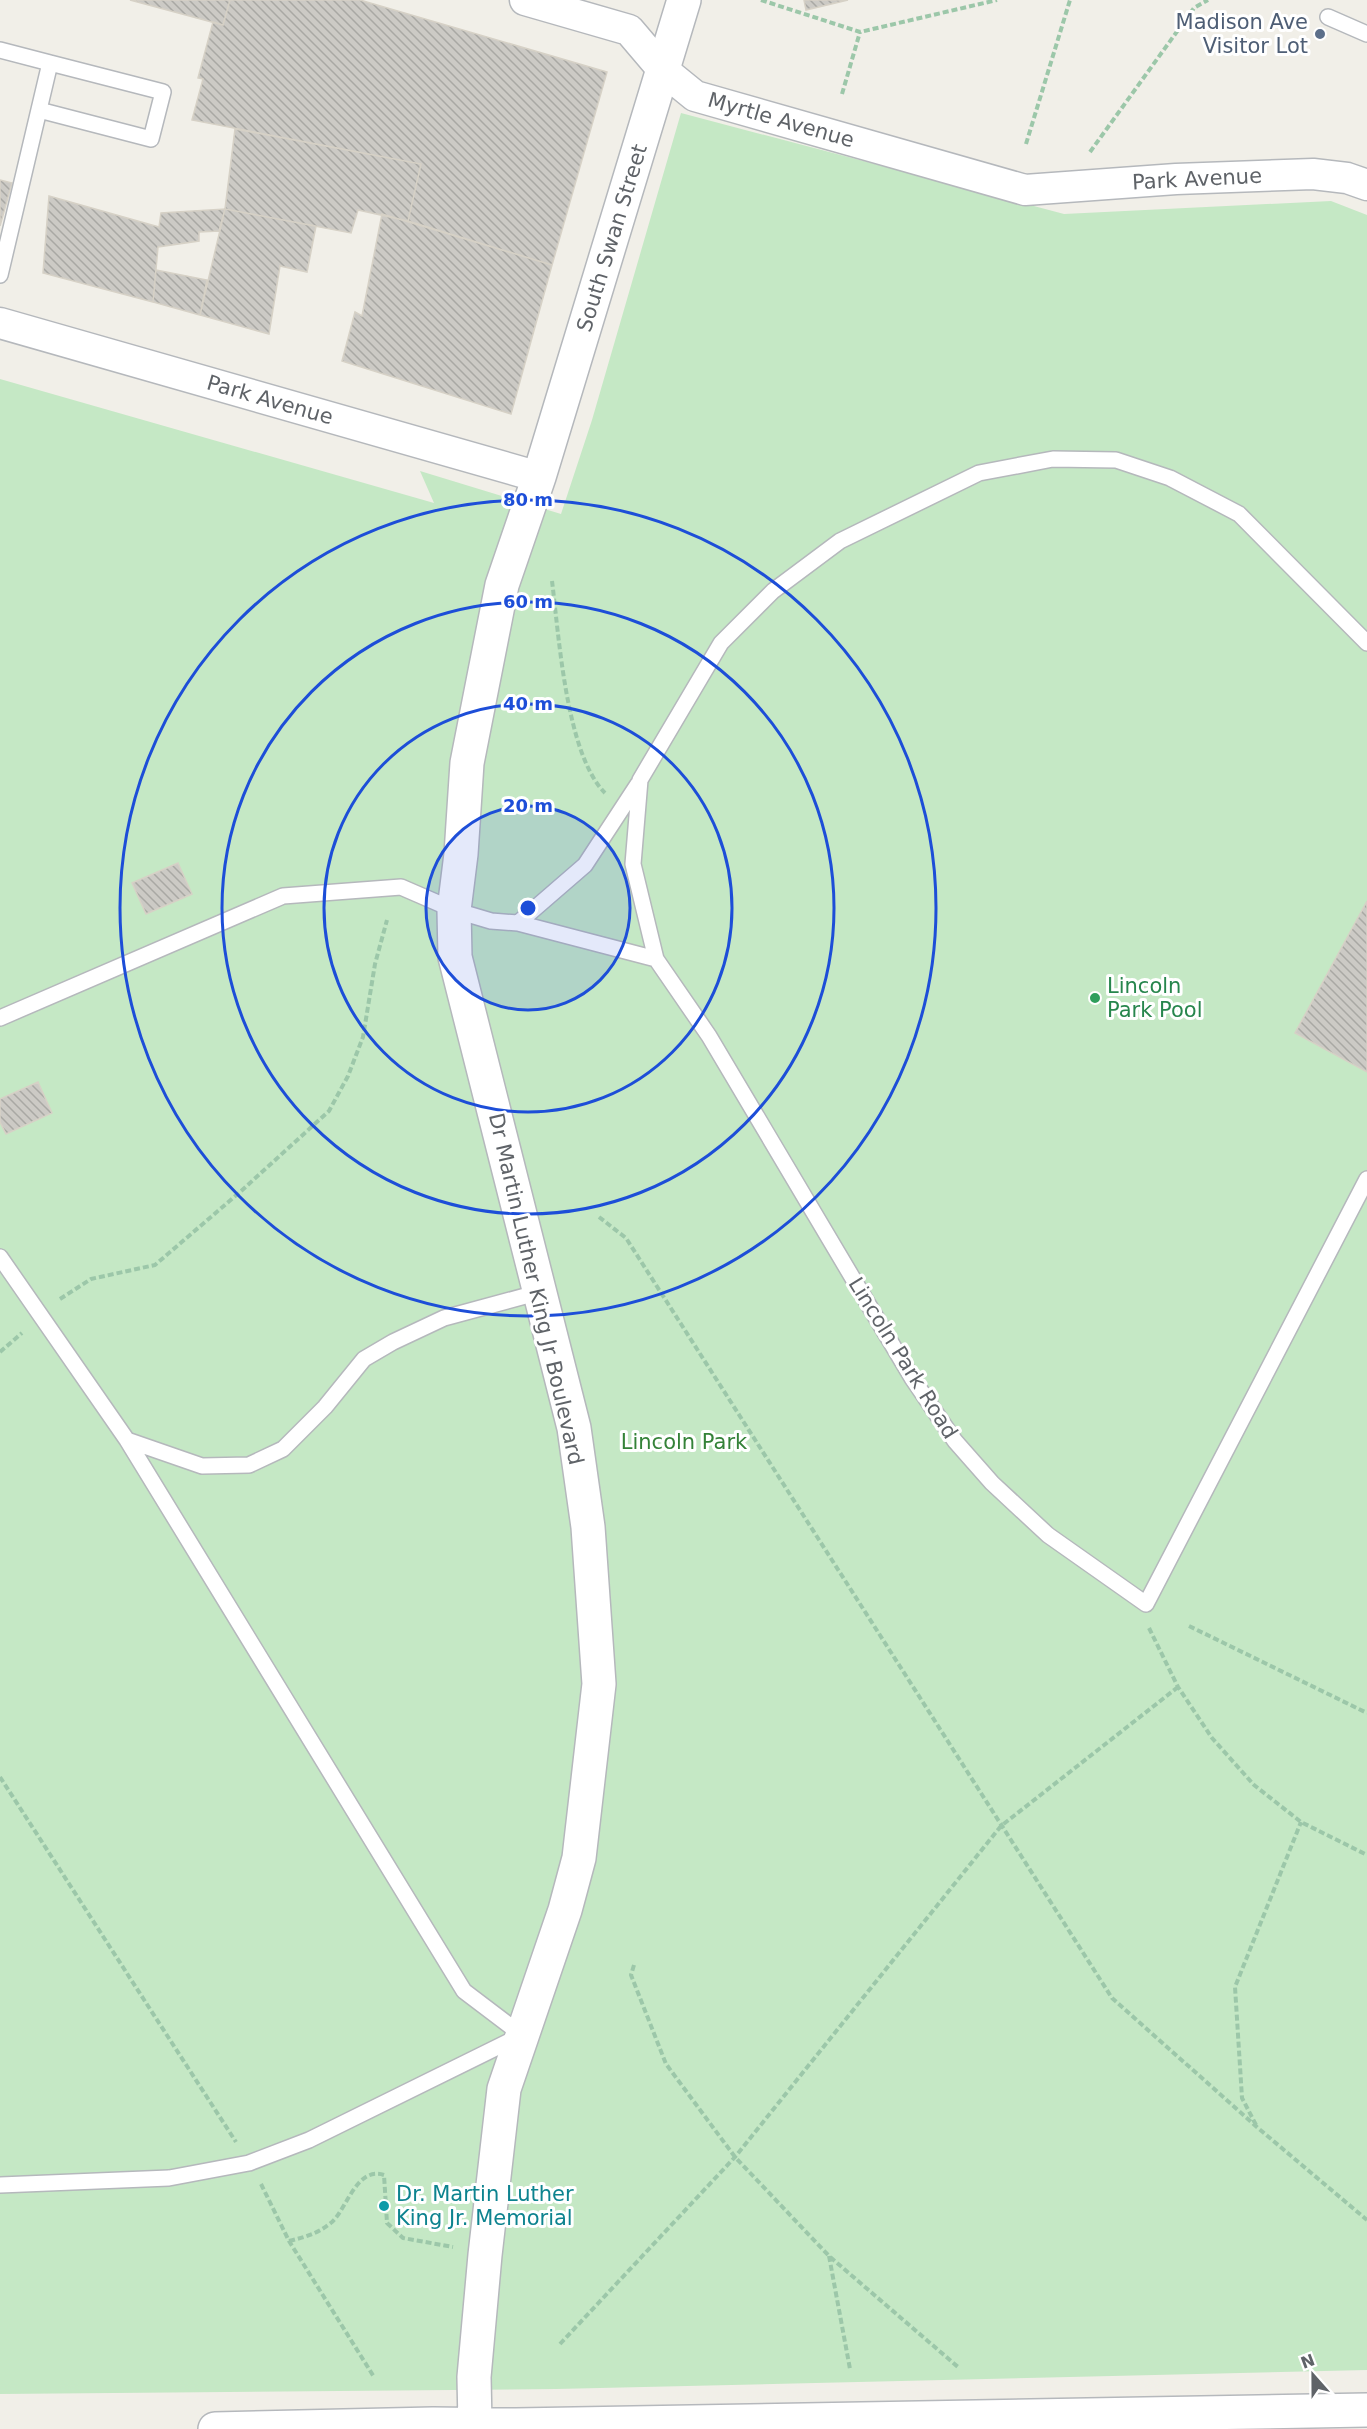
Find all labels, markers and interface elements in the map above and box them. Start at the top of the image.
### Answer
place label: Madison Ave Visitor Lot [1176,10,1308,58]
marker: Madison Ave Visitor Lot [1313,27,1327,41]
street label: Myrtle Avenue [705,88,857,152]
street label: South Swan Street [572,141,652,335]
street label: Park Avenue [1131,164,1263,194]
street label: Park Avenue [204,371,336,429]
text: 80 m [503,489,553,510]
text: 60 m [503,591,553,612]
text: 40 m [503,693,553,714]
text: 20 m [503,795,553,816]
centre of rings [518,898,538,918]
place label: Lincoln Park Pool [1107,974,1203,1022]
marker: Lincoln Park Pool [1088,991,1102,1005]
street label: Dr Martin Luther King Jr Boulevard [484,1111,588,1467]
street label: Lincoln Park Road [844,1273,962,1443]
park label: Lincoln Park [621,1430,748,1454]
place label: Dr. Martin Luther King Jr. Memorial [396,2182,574,2230]
marker: Dr. Martin Luther King Jr. Memorial [377,2199,391,2213]
north arrow [1283,2345,1343,2405]
text: N [1298,2350,1317,2373]

